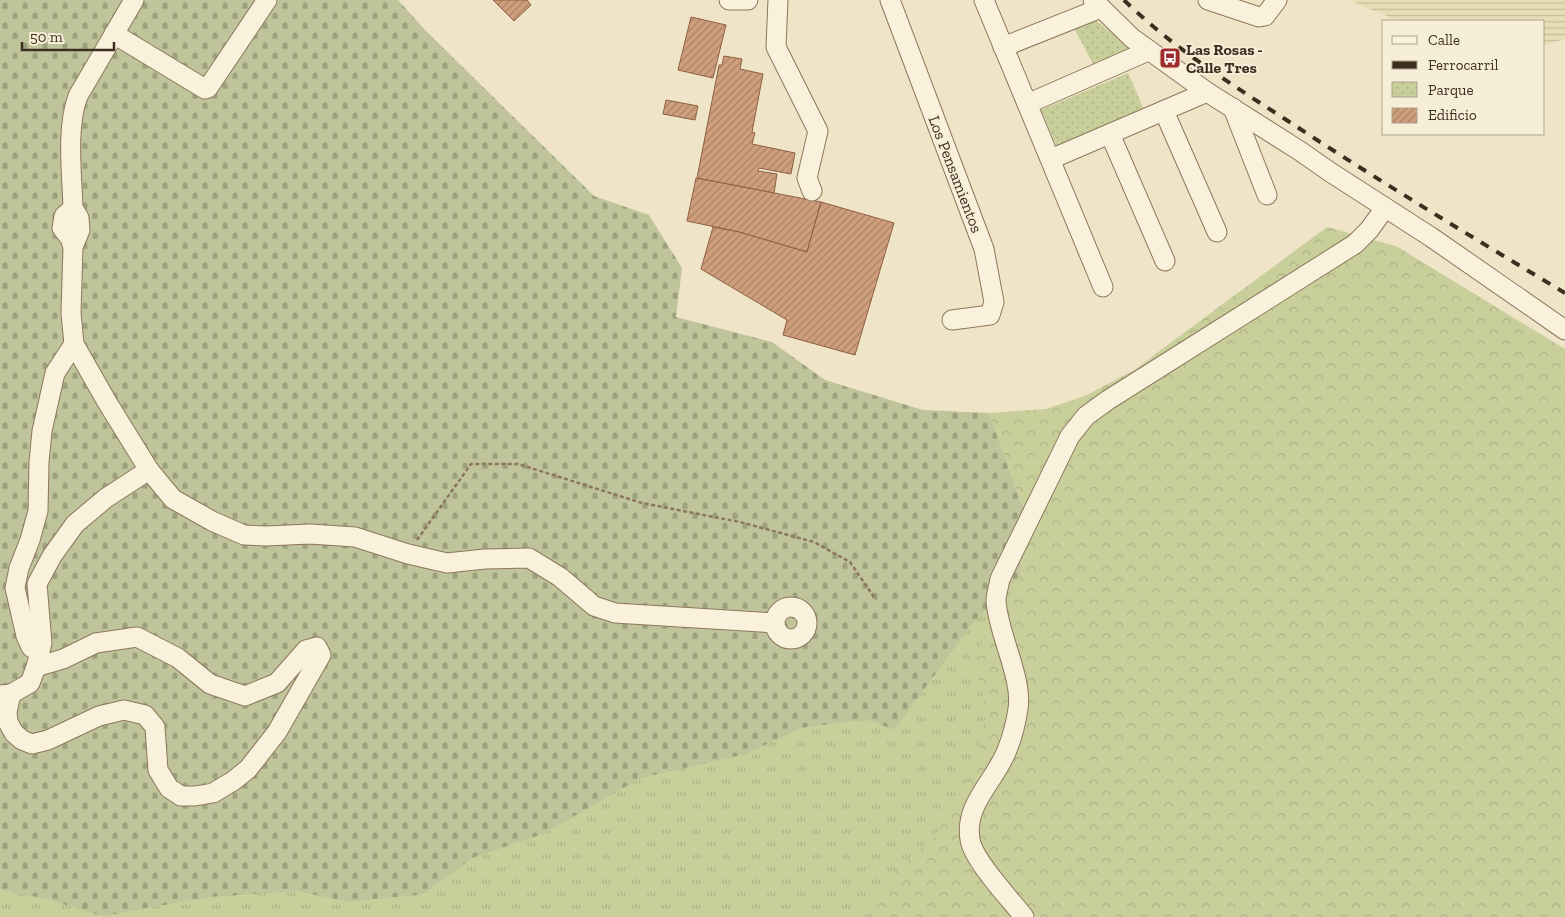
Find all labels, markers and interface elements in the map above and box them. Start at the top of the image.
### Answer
scale bar [22,20,115,52]
legend [1382,20,1545,135]
text: 50 m [30,28,63,46]
text: Calle [1428,31,1460,49]
place label: Las Rosas - Calle Tres [1186,40,1263,77]
bus stop icon: Las Rosas - Calle Tres [1158,46,1182,70]
text: Ferrocarril [1428,56,1498,74]
text: Parque [1428,81,1474,99]
text: Edificio [1428,106,1477,124]
street label: Los Pensamientos [924,113,987,235]

